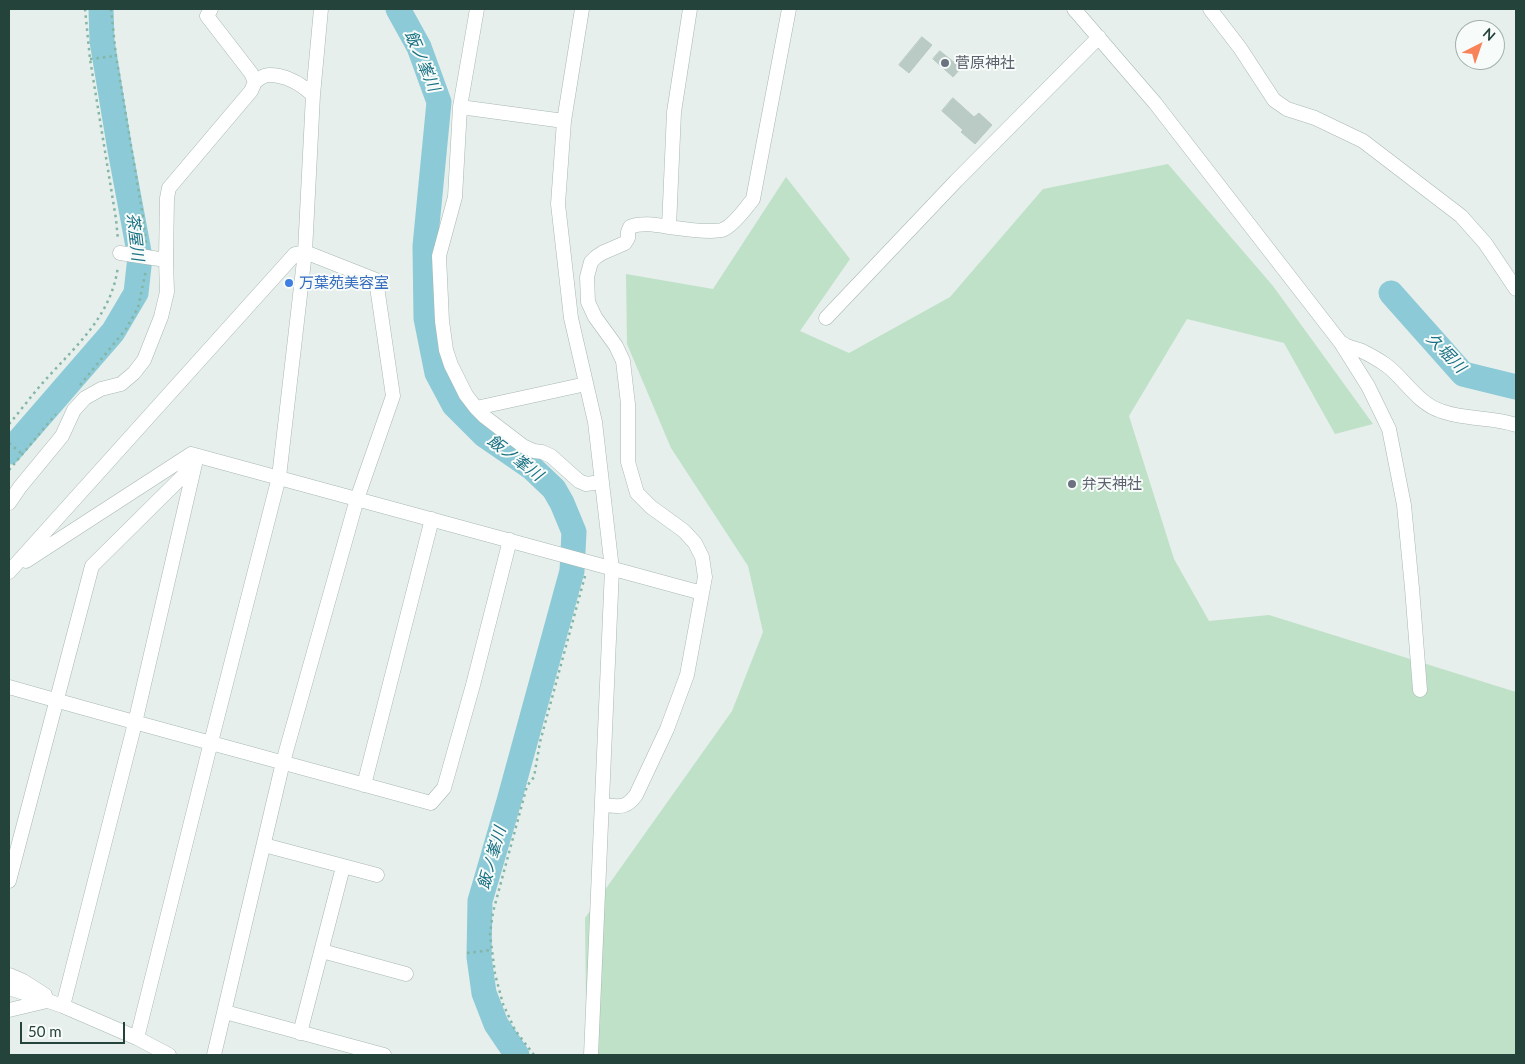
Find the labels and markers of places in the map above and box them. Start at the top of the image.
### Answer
place label: 菅原神社 [955,54,1015,72]
marker: 菅原神社 [939,57,951,69]
place label: 万葉苑美容室 [299,274,389,292]
marker: 万葉苑美容室 [283,277,295,289]
place label: 弁天神社 [1082,475,1142,493]
marker: 弁天神社 [1066,478,1078,490]

